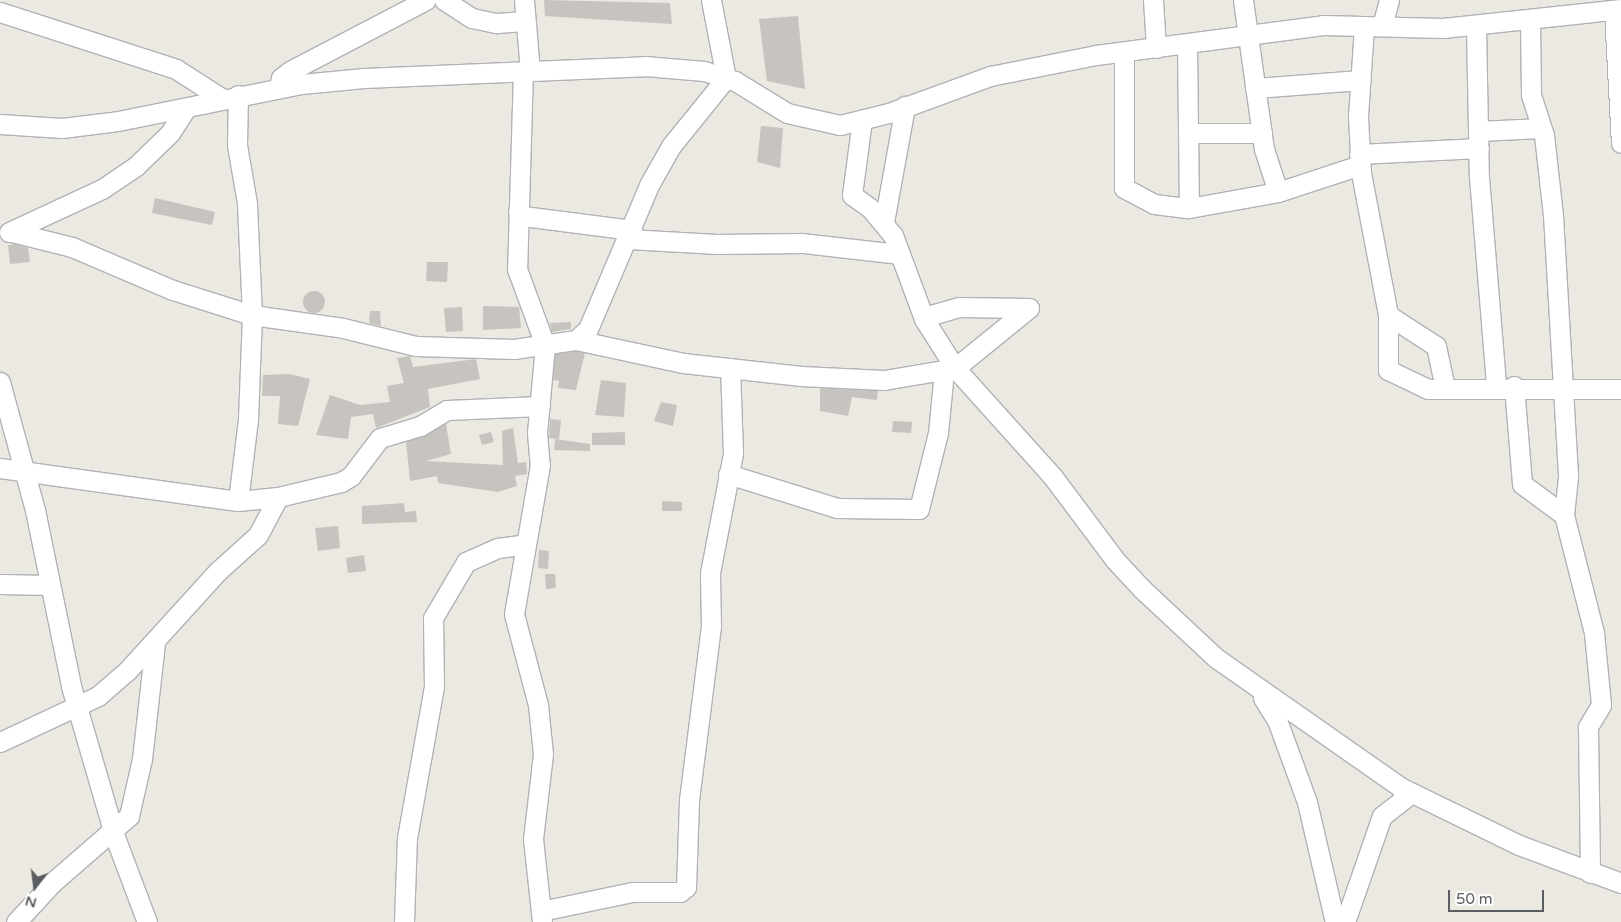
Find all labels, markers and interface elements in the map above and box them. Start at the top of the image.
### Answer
north arrow [10,862,60,912]
scale bar [1451,880,1547,912]
text: 50 m [1456,890,1493,908]
text: N [23,892,39,912]

